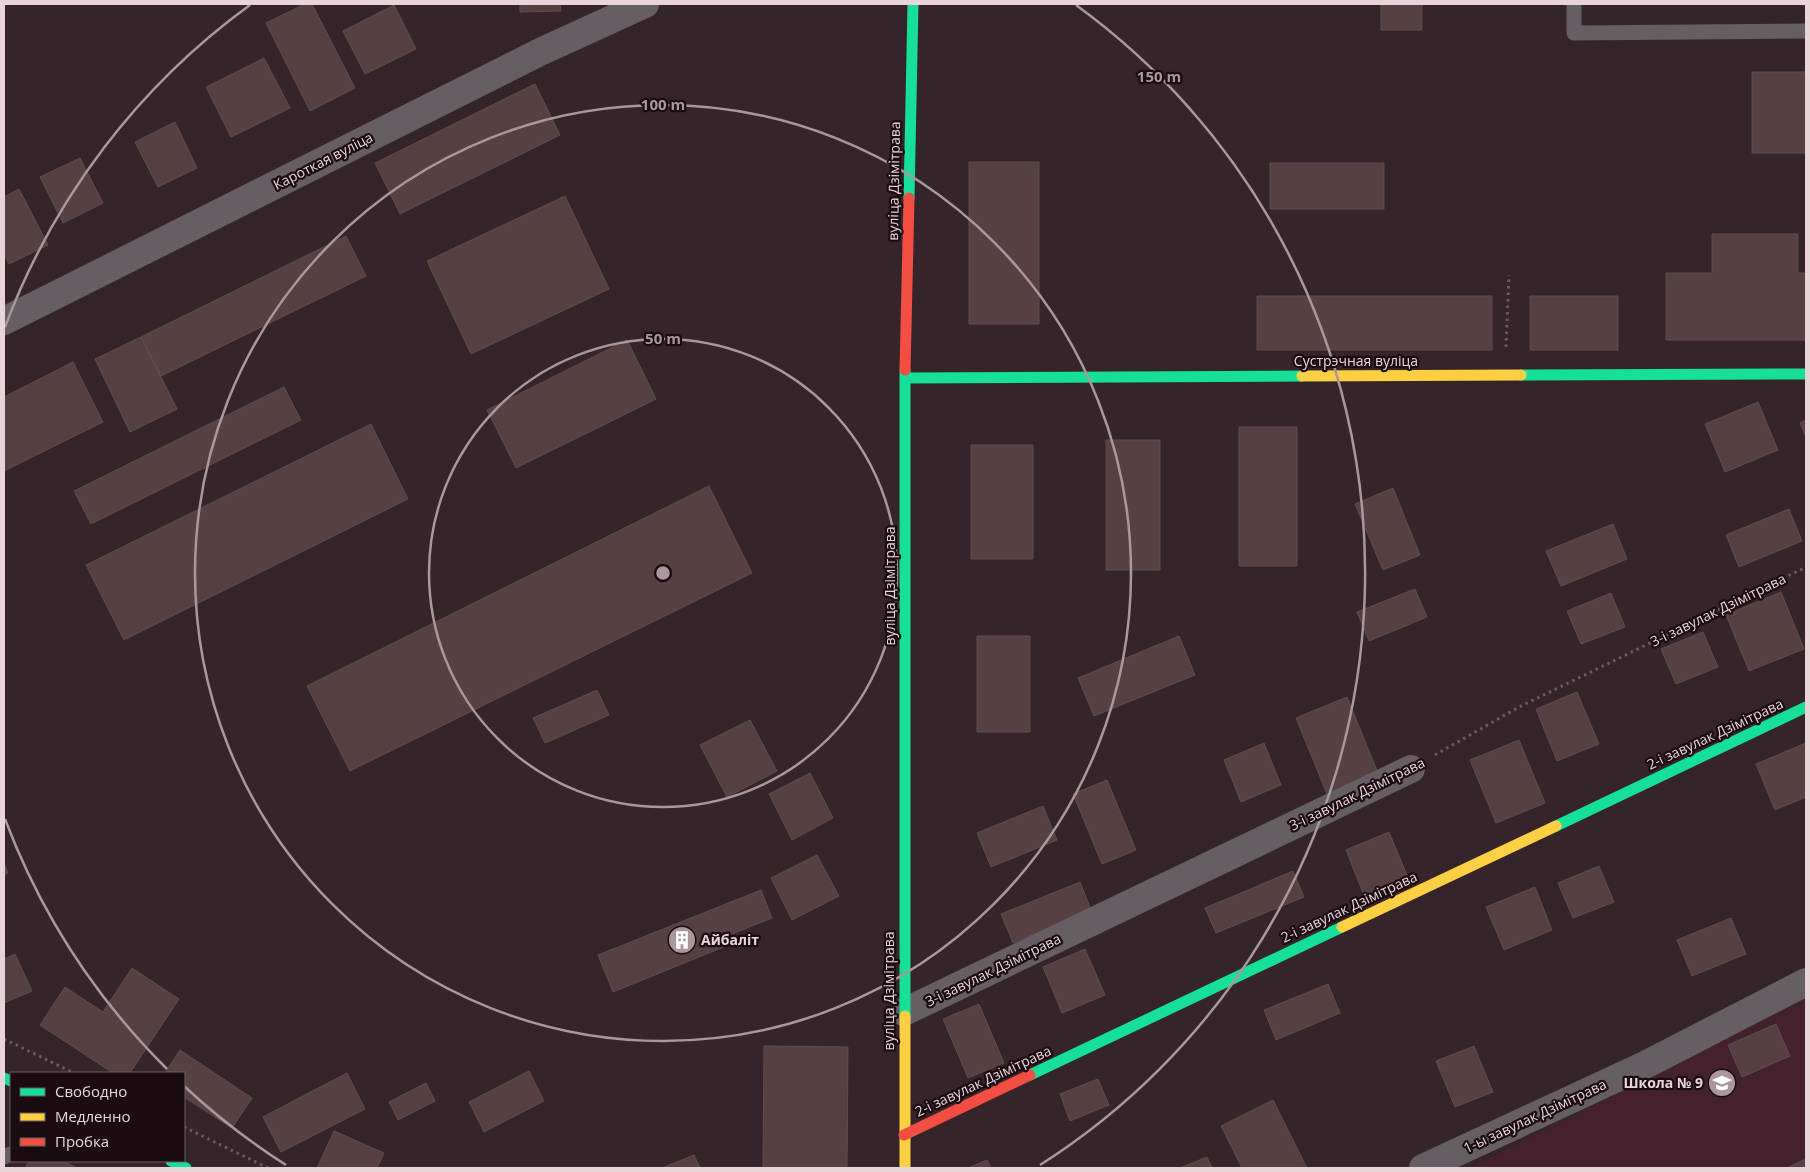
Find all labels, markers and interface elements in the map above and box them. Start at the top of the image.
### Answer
text: 150 m [1137,66,1181,86]
text: 100 m [641,94,685,114]
street label: вуліца Дзімітрава [883,121,904,241]
street label: Кароткая вуліца [270,127,376,194]
text: 50 m [645,328,681,348]
street label: Сустрэчная вуліца [1294,351,1418,370]
street label: вуліца Дзімітрава [880,526,899,646]
centre of rings [654,564,672,582]
street label: 3-і завулак Дзімітрава [1647,568,1789,651]
street label: 2-і завулак Дзімітрава [1644,694,1786,774]
street label: 3-і завулак Дзімітрава [1286,752,1428,835]
street label: 2-і завулак Дзімітрава [1278,867,1420,947]
building icon: Айбаліт [667,925,697,955]
street label: 3-і завулак Дзімітрава [922,928,1064,1011]
place label: Айбаліт [701,930,759,949]
street label: вуліца Дзімітрава [879,931,898,1051]
street label: 2-і завулак Дзімітрава [912,1041,1054,1121]
school or university icon: Школа № 9 [1707,1068,1737,1098]
legend [10,1072,185,1162]
place label: Школа № 9 [1623,1073,1703,1092]
street label: 1-ы завулак Дзімітрава [1460,1074,1609,1157]
text: Свободно [55,1081,127,1101]
text: Медленно [55,1106,131,1126]
text: Пробка [55,1131,109,1151]

